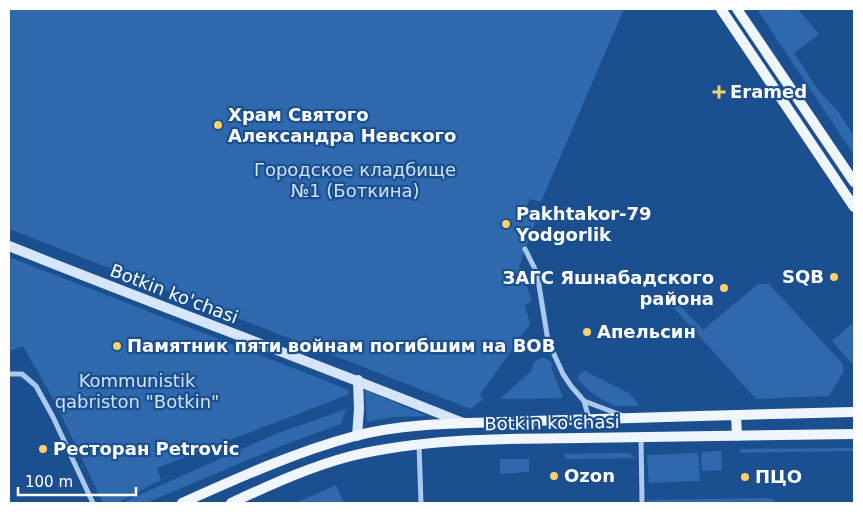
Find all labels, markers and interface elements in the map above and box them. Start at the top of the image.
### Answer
place label: Eramed [730,81,807,102]
marker: Eramed [712,85,726,99]
place label: Храм Святого Александра Невского [228,104,456,146]
marker: Храм Святого Александра Невского [212,119,224,131]
park label: Городское кладбище №1 (Боткина) [254,159,456,201]
place label: Pakhtakor-79 Yodgorlik [515,203,652,245]
marker: Pakhtakor-79 Yodgorlik [500,218,512,230]
street label: Botkin ko'chasi [107,259,241,328]
place label: SQB [782,266,824,287]
place label: ЗАГС Яшнабадского района [503,267,714,309]
marker: SQB [828,271,840,283]
marker: ЗАГС Яшнабадского района [718,282,730,294]
place label: Апельсин [597,321,696,342]
marker: Апельсин [581,326,593,338]
place label: Памятник пяти войнам погибшим на ВОВ [127,335,555,356]
marker: Памятник пяти войнам погибшим на ВОВ [111,340,123,352]
park label: Kommunistik qabriston "Botkin" [55,370,219,412]
street label: Botkin ko'chasi [484,411,620,434]
place label: Ресторан Petrovic [53,438,239,459]
marker: Ресторан Petrovic [37,443,49,455]
scale bar [18,464,135,496]
place label: Ozon [564,465,615,486]
place label: ПЦО [755,466,802,487]
marker: Ozon [548,470,560,482]
marker: ПЦО [739,471,751,483]
text: 100 m [25,473,73,491]

